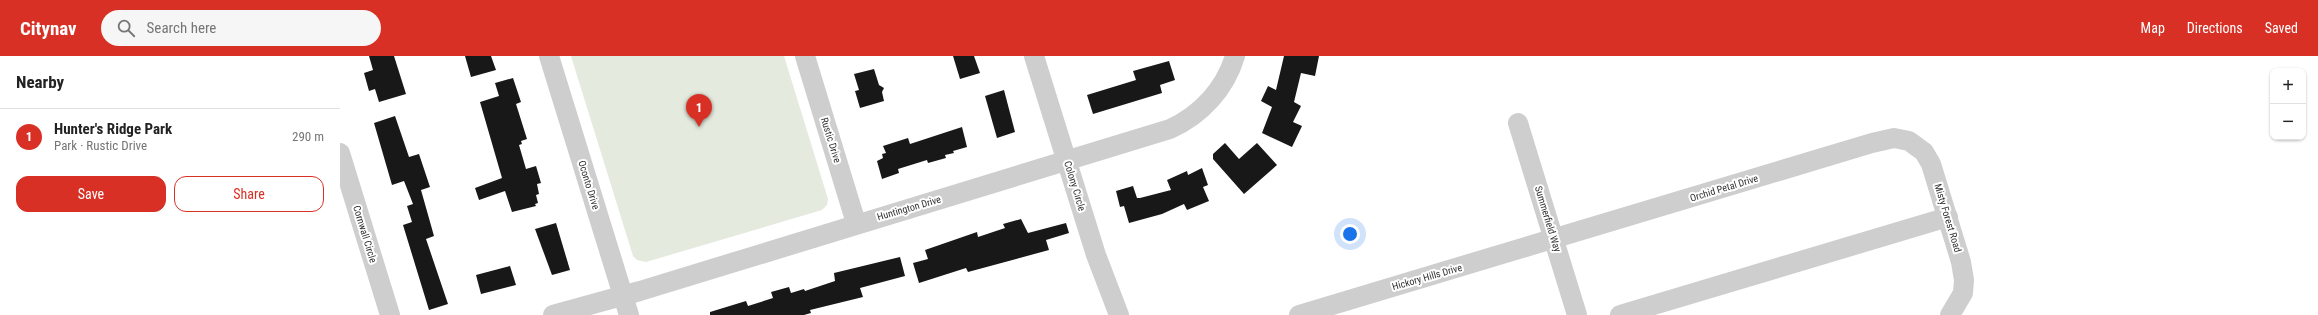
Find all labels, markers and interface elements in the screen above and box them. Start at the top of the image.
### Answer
search box [101,10,381,46]
text: Citynav [20,17,77,40]
icon: search [115,17,137,39]
text: Search here [147,19,216,37]
text: Map [2141,20,2165,36]
text: Directions [2187,20,2243,36]
text: Saved [2265,20,2298,36]
map controls [2270,68,2306,140]
button: + [2270,68,2306,104]
text: Nearby [16,72,64,92]
pin: 1 [686,94,712,127]
button: − [2270,104,2306,140]
street label: Rustic Drive [819,116,843,164]
text: Hunter's Ridge Park [54,120,172,138]
text: 1 [26,129,32,144]
text: 290 m [292,129,324,144]
text: Park · Rustic Drive [54,138,147,153]
street label: Oconto Drive [576,159,602,211]
street label: Colony Circle [1062,160,1088,213]
street label: Orchid Petal Drive [1689,172,1760,204]
button: Save [16,176,166,212]
button: Share [174,176,324,212]
street label: Misty Forest Road [1932,182,1964,254]
street label: Summerfield Way [1533,185,1563,253]
street label: Huntington Drive [876,194,942,222]
street label: Cornwall Circle [351,204,379,264]
your location [1340,224,1360,244]
street label: Hickory Hills Drive [1391,262,1463,292]

